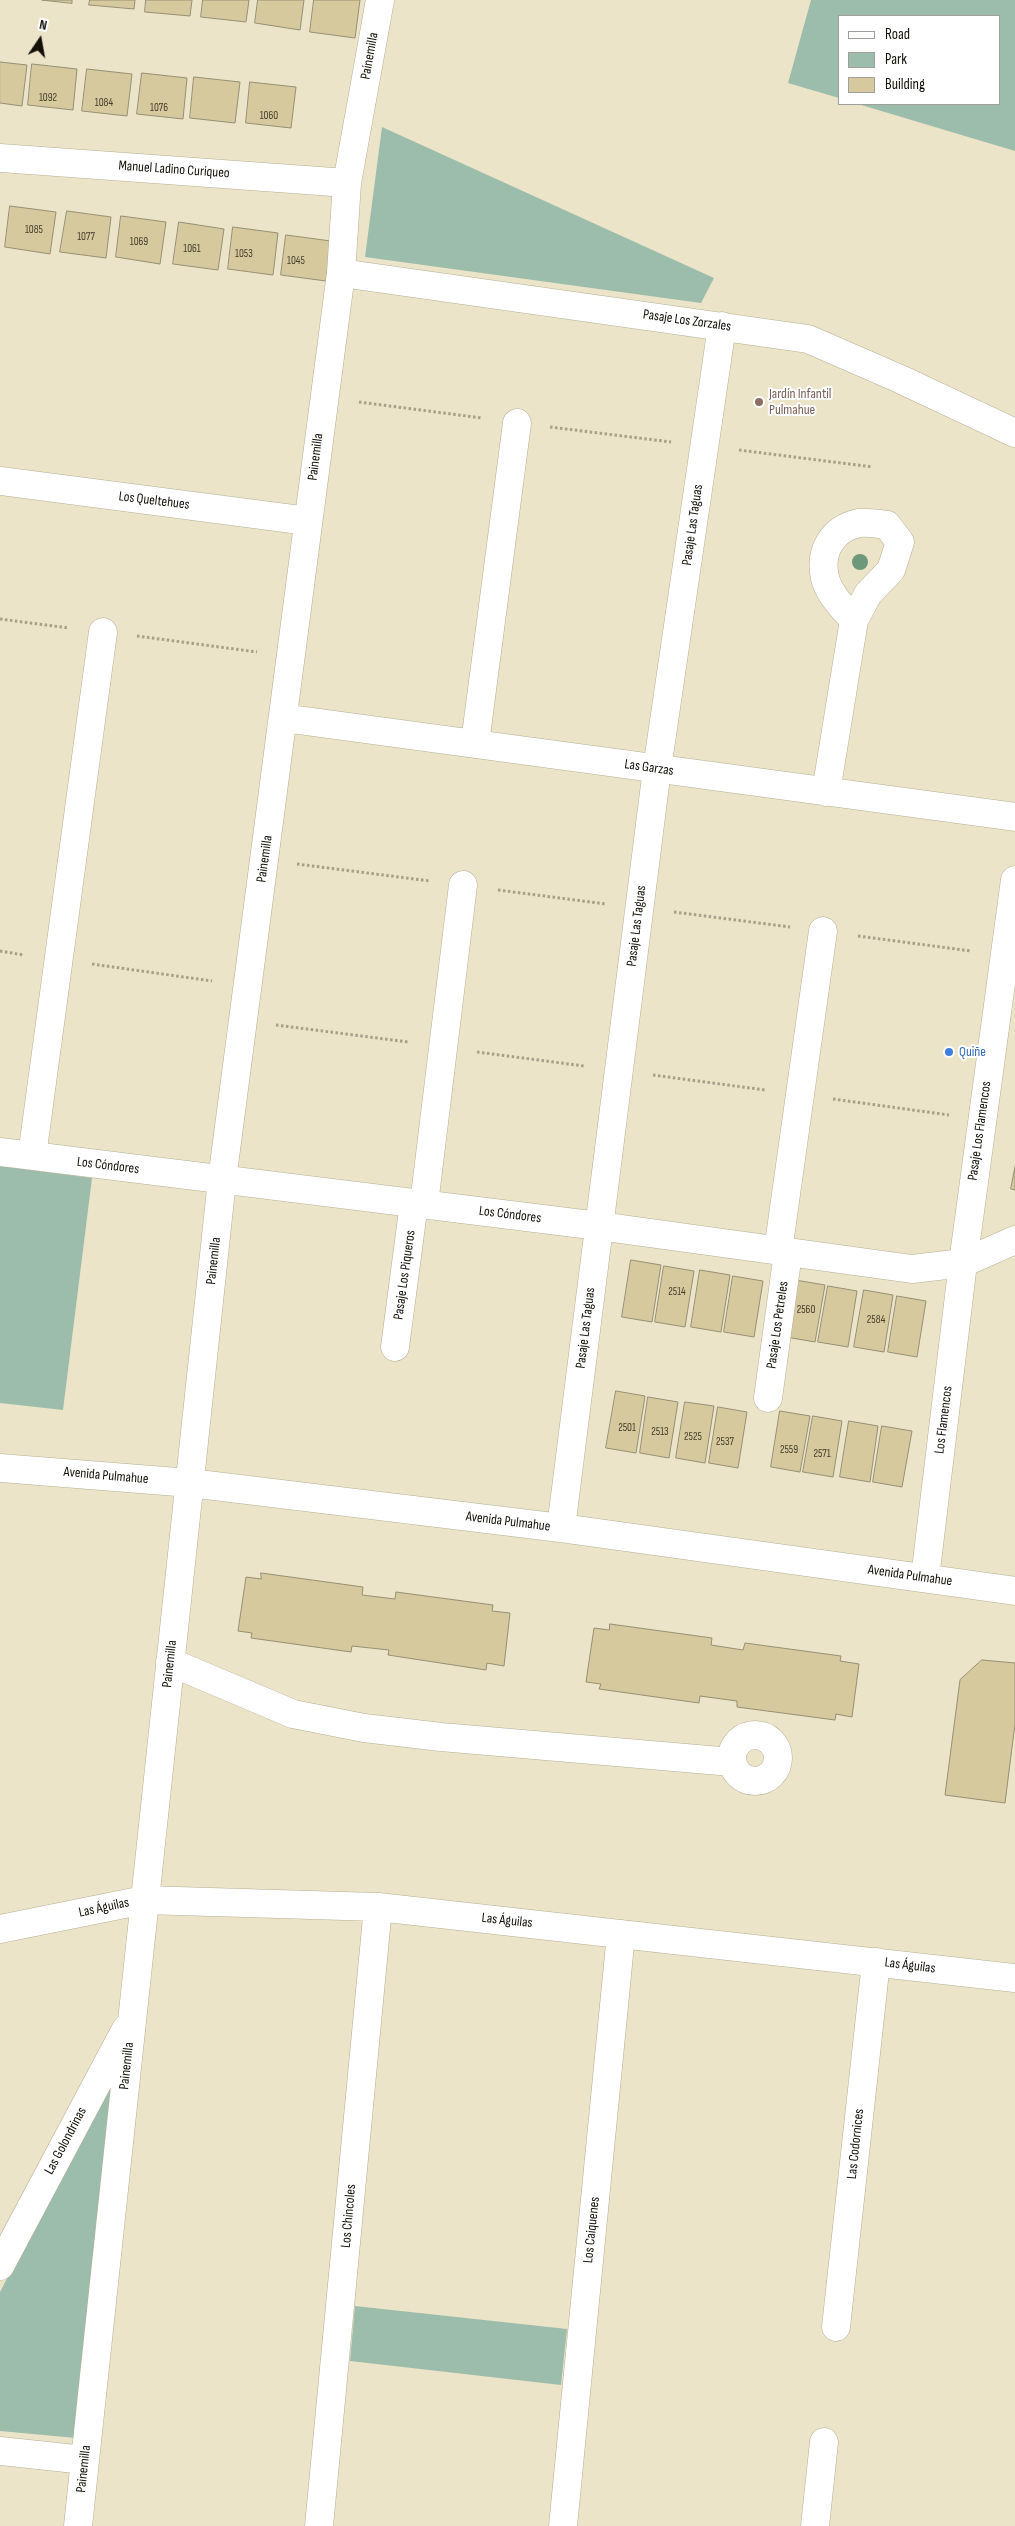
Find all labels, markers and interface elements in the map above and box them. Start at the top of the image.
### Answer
north arrow [15,15,65,65]
legend [838,15,1000,105]
text: N [38,16,49,34]
text: Road [885,25,910,44]
street label: Painemilla [358,31,382,81]
text: Park [885,50,907,69]
text: Building [885,75,925,94]
house number: 1092 [39,91,57,105]
house number: 1084 [95,96,113,110]
house number: 1076 [150,101,168,115]
house number: 1060 [260,109,278,123]
street label: Manuel Ladino Curiqueo [118,158,230,182]
house number: 1085 [25,223,43,237]
house number: 1077 [77,230,95,244]
house number: 1069 [130,235,148,249]
house number: 1061 [183,242,201,256]
house number: 1053 [235,247,253,261]
house number: 1045 [287,254,305,268]
street label: Pasaje Los Zorzales [642,306,732,336]
place label: Jardín Infantil Pulmahue [769,386,831,418]
marker: Jardín Infantil Pulmahue [753,396,765,408]
street label: Painemilla [305,432,327,482]
street label: Pasaje Las Taguas [679,483,707,567]
street label: Los Queltehues [118,488,190,514]
street label: Las Garzas [623,756,675,780]
street label: Painemilla [253,834,277,884]
street label: Pasaje Las Taguas [624,884,650,968]
place label: Quiñe [959,1044,986,1060]
marker: Quiñe [943,1046,955,1058]
street label: Pasaje Los Flamencos [965,1080,995,1182]
street label: Los Cóndores [76,1154,140,1178]
street label: Los Cóndores [478,1203,542,1227]
street label: Pasaje Los Piqueros [390,1229,420,1321]
street label: Painemilla [203,1236,225,1286]
street label: Pasaje Los Petreles [764,1280,792,1370]
house number: 2514 [668,1285,686,1299]
street label: Pasaje Las Taguas [573,1286,599,1370]
house number: 2560 [797,1303,815,1317]
house number: 2584 [867,1313,885,1327]
street label: Los Flamencos [931,1385,957,1455]
house number: 2501 [618,1421,636,1435]
house number: 2513 [651,1425,669,1439]
house number: 2525 [684,1430,702,1444]
house number: 2537 [716,1435,734,1449]
house number: 2559 [780,1443,798,1457]
house number: 2571 [813,1447,831,1461]
street label: Avenida Pulmahue [63,1464,149,1488]
street label: Avenida Pulmahue [465,1508,551,1536]
street label: Avenida Pulmahue [867,1562,953,1590]
street label: Painemilla [159,1639,181,1689]
street label: Las Águilas [77,1894,131,1922]
street label: Las Águilas [481,1910,533,1932]
street label: Las Águilas [884,1955,936,1977]
street label: Painemilla [116,2041,138,2091]
street label: Las Golondrinas [41,2104,91,2178]
street label: Las Codornices [844,2108,868,2180]
street label: Los Chincoles [338,2183,360,2249]
street label: Los Caiquenes [580,2196,604,2264]
street label: Painemilla [73,2444,95,2494]

